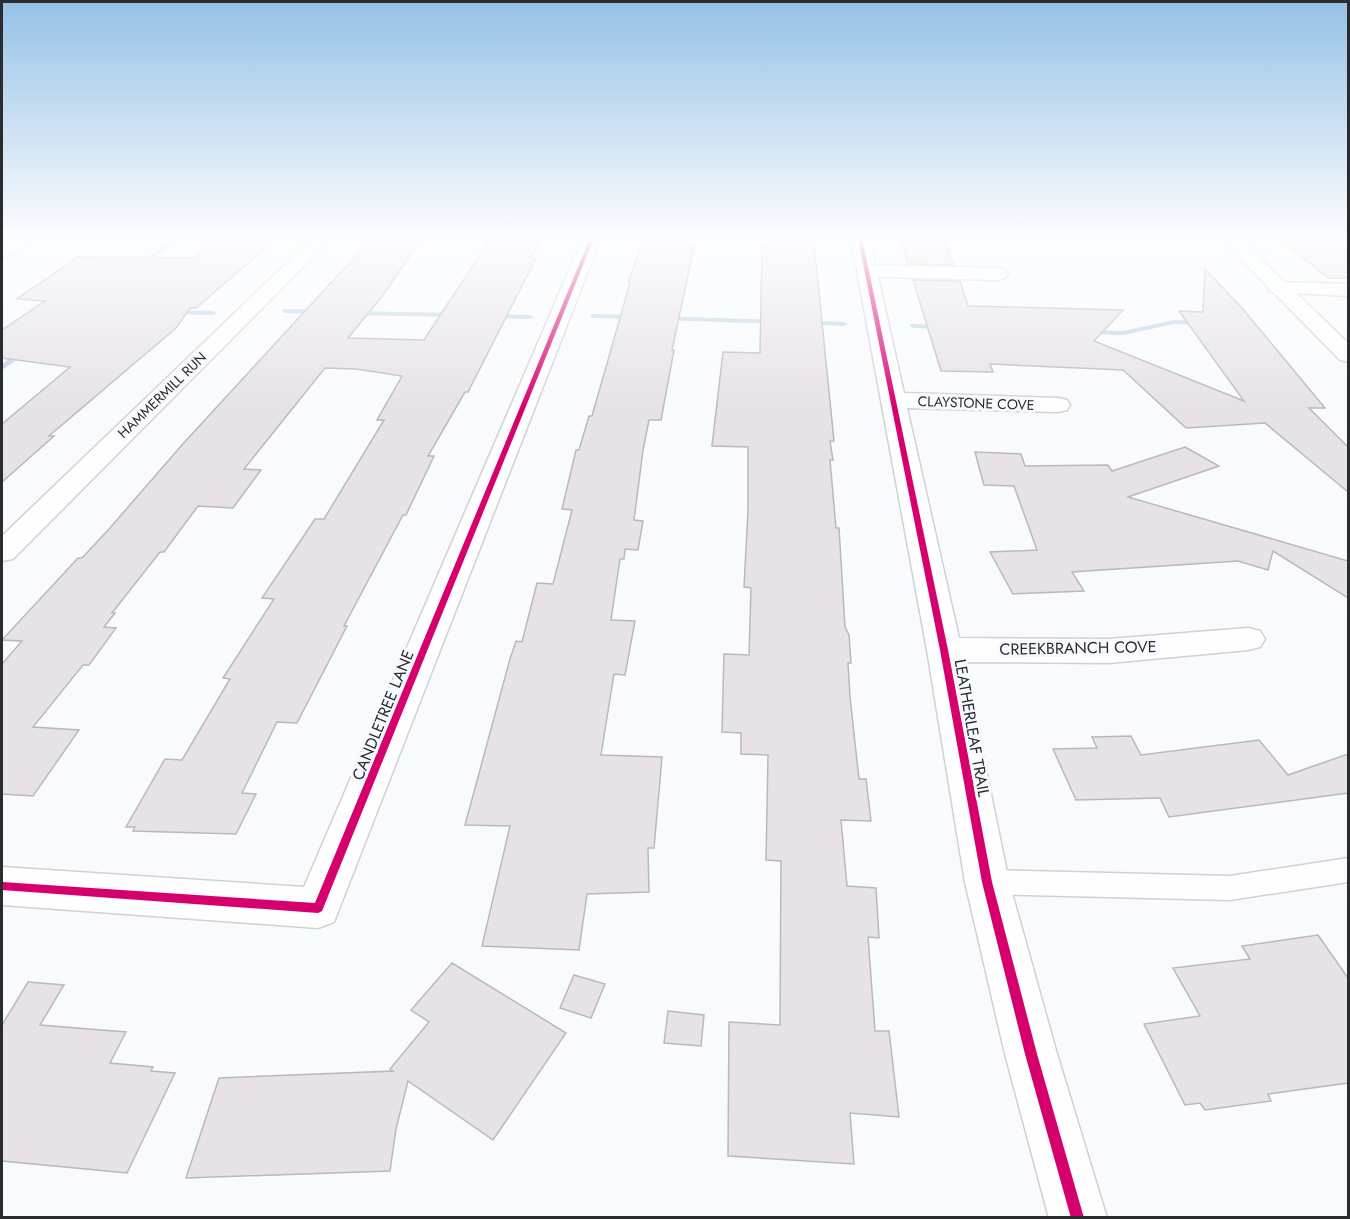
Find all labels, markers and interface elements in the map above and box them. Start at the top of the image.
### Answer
street label: HAMMERMILL RUN [113,347,211,443]
street label: CLAYSTONE COVE [917,391,1035,415]
street label: CREEKBRANCH COVE [999,635,1157,661]
street label: CANDLETREE LANE [346,646,420,784]
street label: LEATHERLEAF TRAIL [949,657,996,799]

